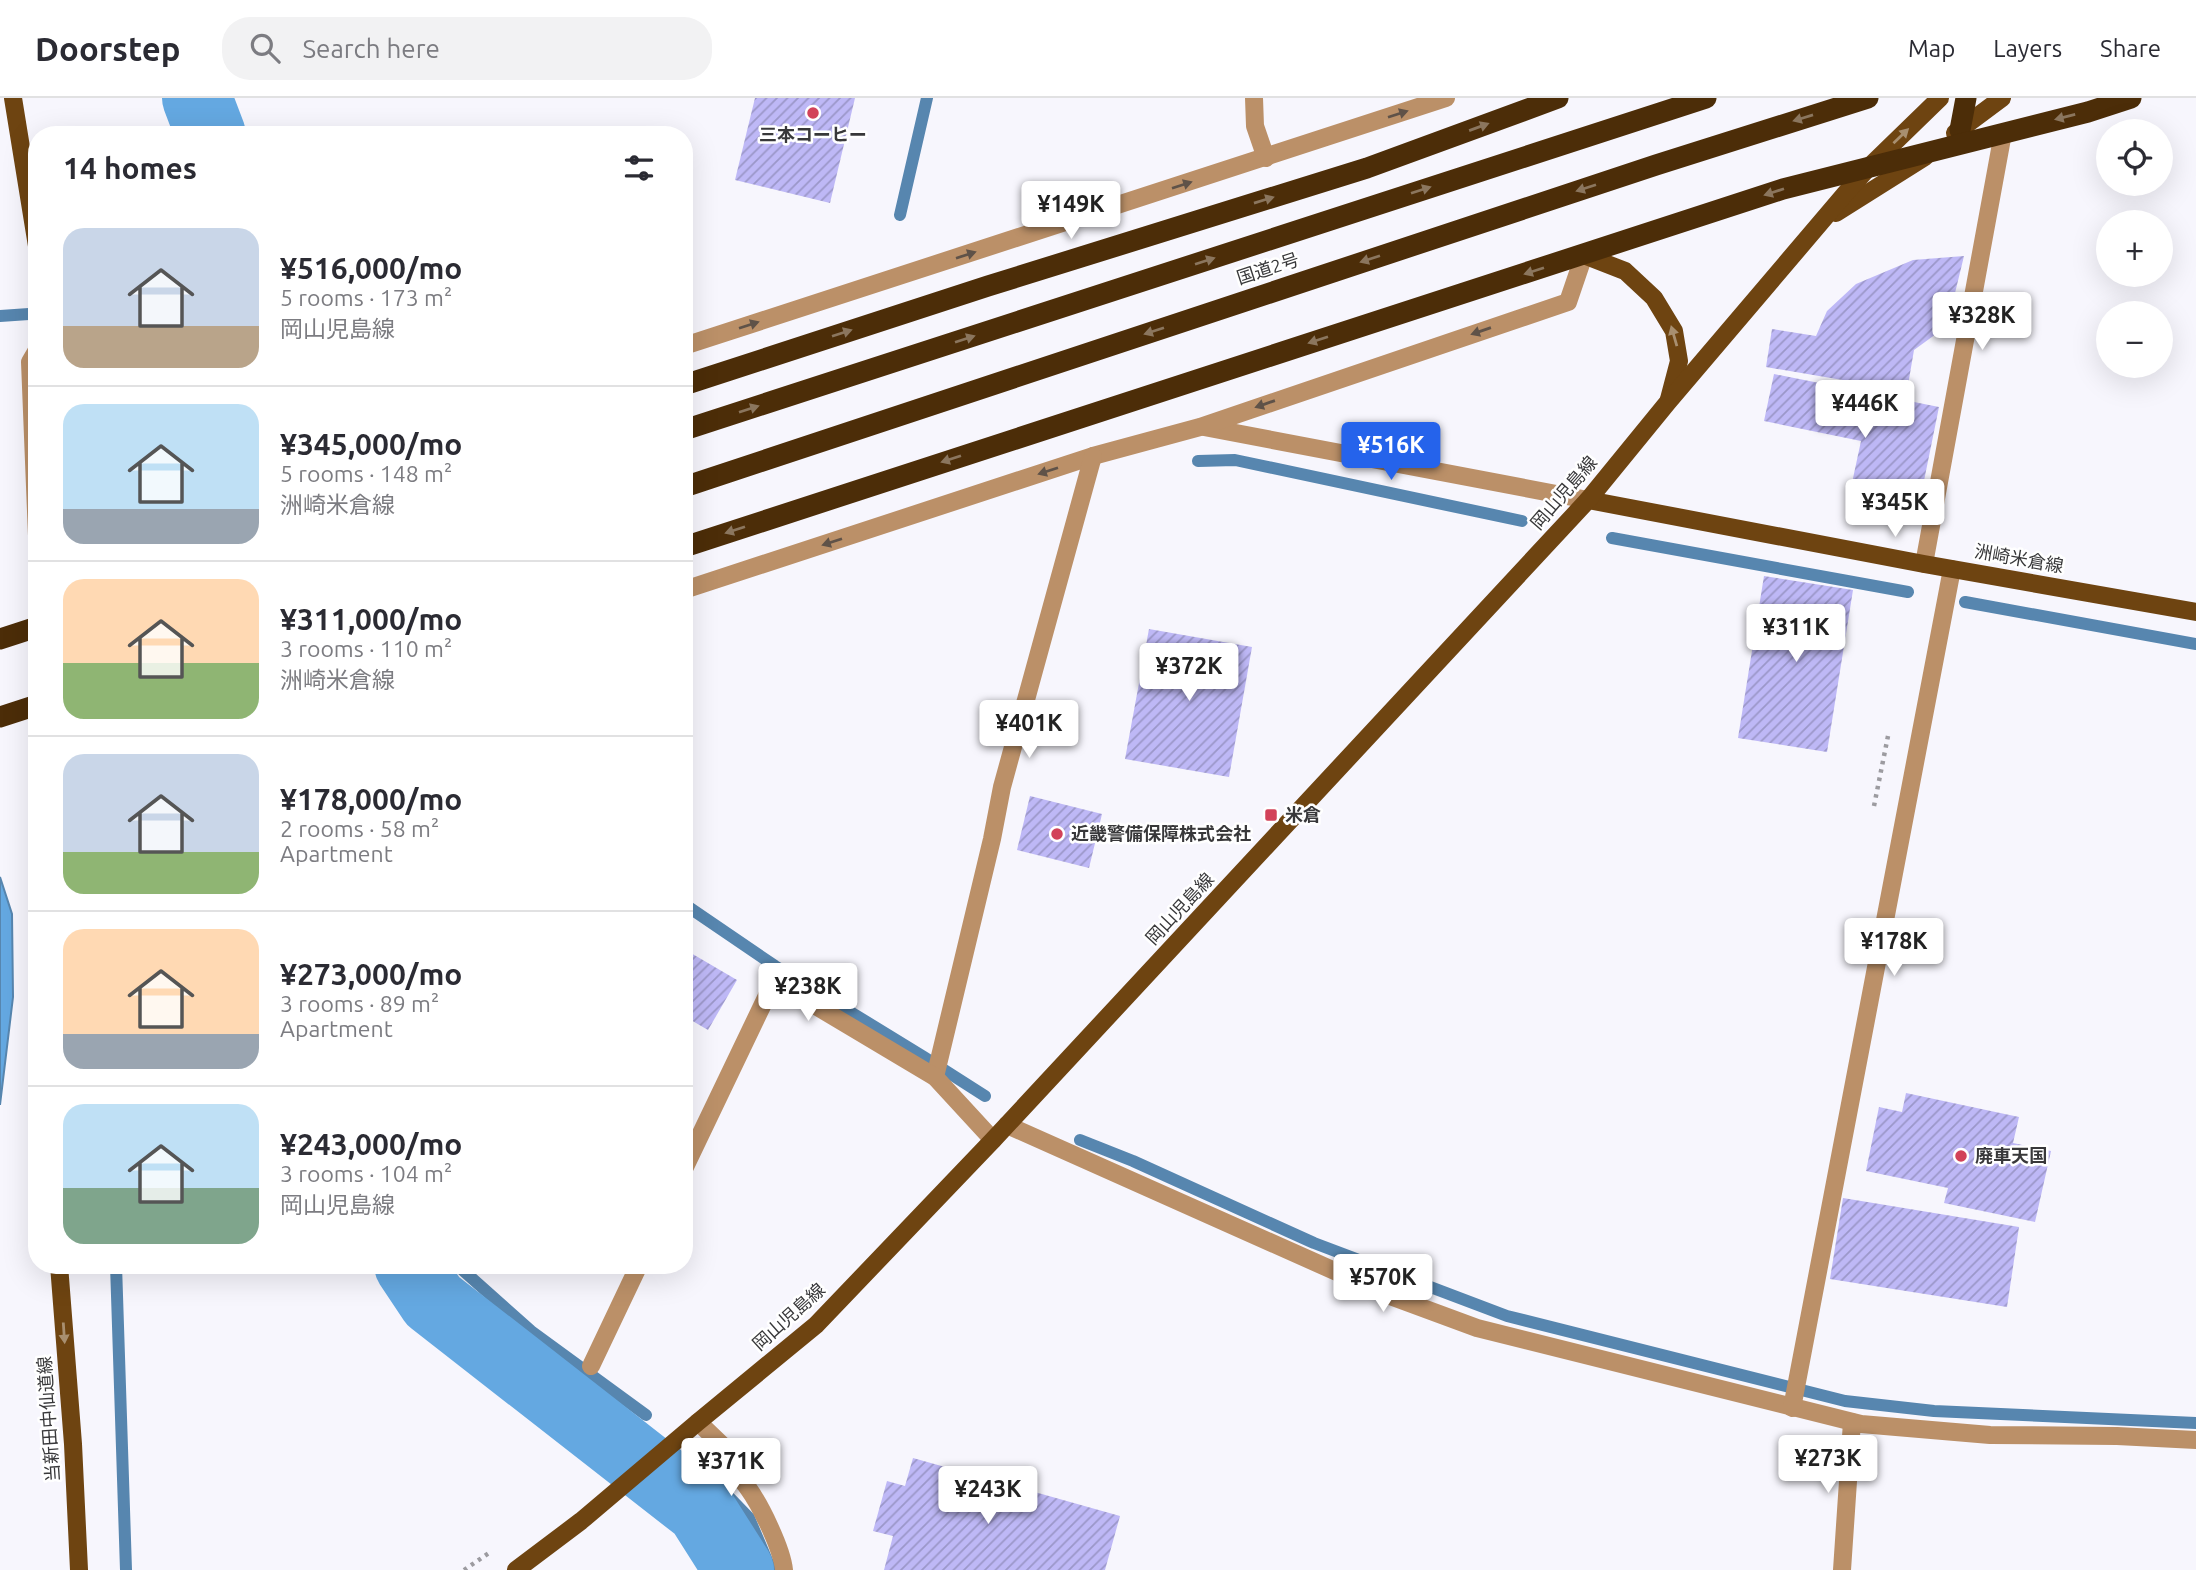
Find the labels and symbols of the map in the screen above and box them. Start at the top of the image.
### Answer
marker: 三本コーヒー [805,105,821,121]
one-way arrow [1388,108,1409,119]
one-way arrow [2054,112,2076,123]
one-way arrow [1792,114,1813,124]
one-way arrow [1469,121,1490,132]
place label: 三本コーヒー [759,124,867,144]
one-way arrow [1892,129,1909,145]
one-way arrow [1172,179,1193,190]
pin: ¥149K [1022,181,1120,241]
one-way arrow [1576,183,1597,193]
one-way arrow [1411,184,1432,195]
one-way arrow [1763,187,1784,198]
one-way arrow [1254,194,1275,204]
one-way arrow [955,249,976,260]
street label: 国道2号 [1234,249,1301,287]
one-way arrow [1360,254,1381,265]
one-way arrow [1195,255,1216,265]
one-way arrow [1524,266,1545,276]
pin: ¥328K [1933,292,2031,352]
one-way arrow [739,320,760,330]
one-way arrow [1144,326,1165,337]
one-way arrow [1470,326,1491,337]
one-way arrow [1668,326,1678,347]
one-way arrow [832,328,853,338]
one-way arrow [955,333,976,344]
one-way arrow [1307,336,1328,346]
pin: ¥446K [1816,380,1914,440]
one-way arrow [1255,400,1276,410]
one-way arrow [739,403,760,414]
pin: ¥516K [1342,422,1440,482]
street label: 岡山児島線 [1526,452,1600,533]
one-way arrow [941,454,962,465]
one-way arrow [1037,466,1058,476]
pin: ¥345K [1846,480,1944,539]
one-way arrow [725,525,746,536]
one-way arrow [821,537,842,548]
street label: 洲崎米倉線 [1973,540,2065,576]
pin: ¥311K [1747,604,1845,664]
pin: ¥372K [1140,644,1238,703]
pin: ¥401K [980,700,1078,760]
place label: 米倉 [1285,804,1321,824]
marker: 米倉 [1263,807,1279,823]
place label: 近畿警備保障株式会社 [1071,823,1251,843]
marker: 近畿警備保障株式会社 [1049,826,1065,842]
street label: 岡山児島線 [1141,869,1217,948]
pin: ¥178K [1845,918,1943,978]
pin: ¥238K [759,964,857,1023]
place label: 廃車天国 [1975,1145,2047,1165]
marker: 廃車天国 [1953,1148,1969,1164]
pin: ¥570K [1334,1254,1432,1314]
street label: 岡山児島線 [748,1279,828,1354]
one-way arrow [59,1323,70,1345]
street label: 当新田中仙道線 [34,1356,62,1483]
pin: ¥273K [1779,1436,1877,1495]
pin: ¥371K [682,1438,780,1498]
pin: ¥243K [939,1466,1037,1526]

